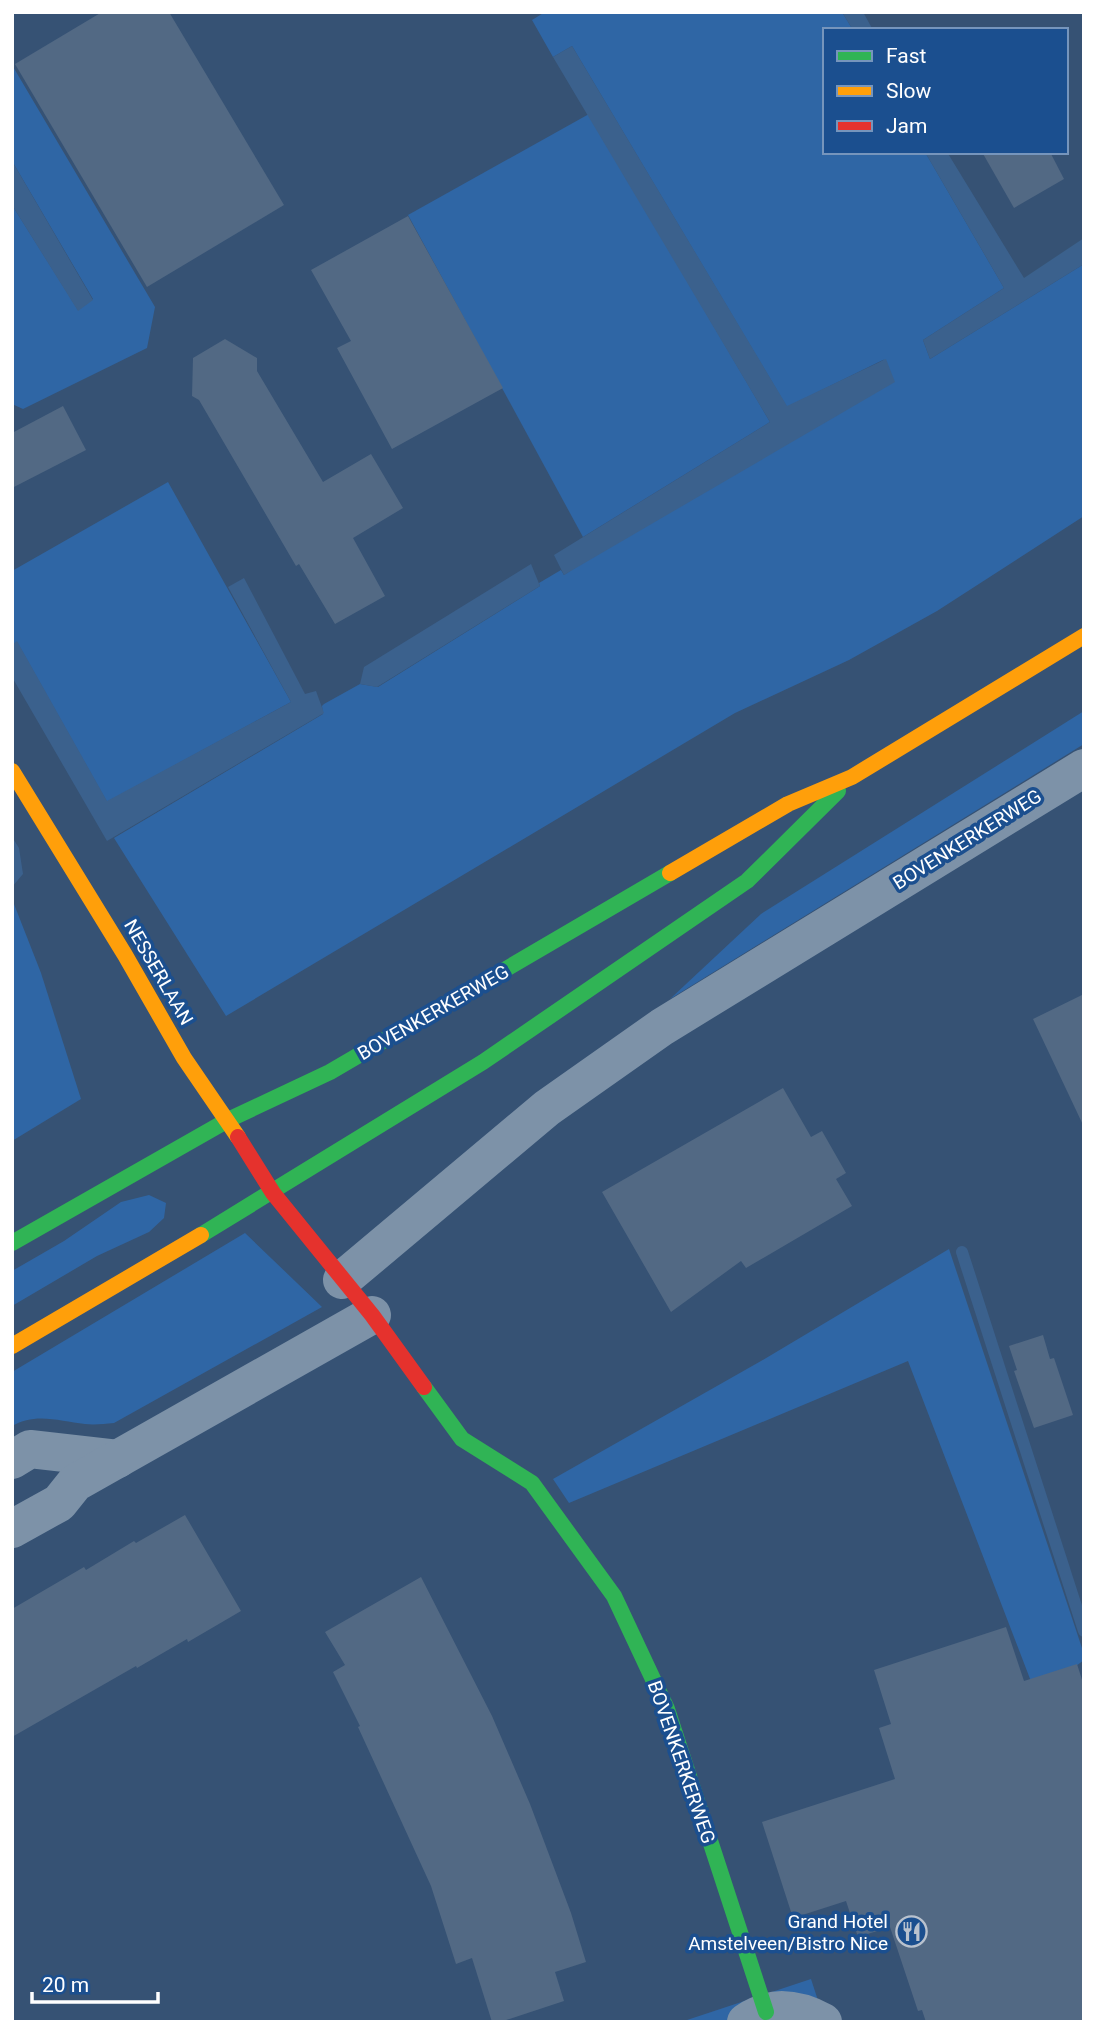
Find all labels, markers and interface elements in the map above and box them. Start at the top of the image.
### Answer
legend [823,28,1068,154]
text: Fast [886,44,927,68]
text: Slow [886,79,932,103]
text: Jam [886,114,927,138]
street label: BOVENKERKERWEG [889,784,1046,894]
street label: NESSERLAAN [119,915,198,1029]
street label: BOVENKERKERWEG [354,960,513,1065]
street label: BOVENKERKERWEG [643,1678,720,1847]
place label: Grand Hotel Amstelveen/Bistro Nice [688,1910,888,1955]
restaurant icon: Grand Hotel Amstelveen/Bistro Nice [894,1915,928,1949]
scale bar [32,1960,158,2004]
text: 20 m [42,1973,89,1997]

